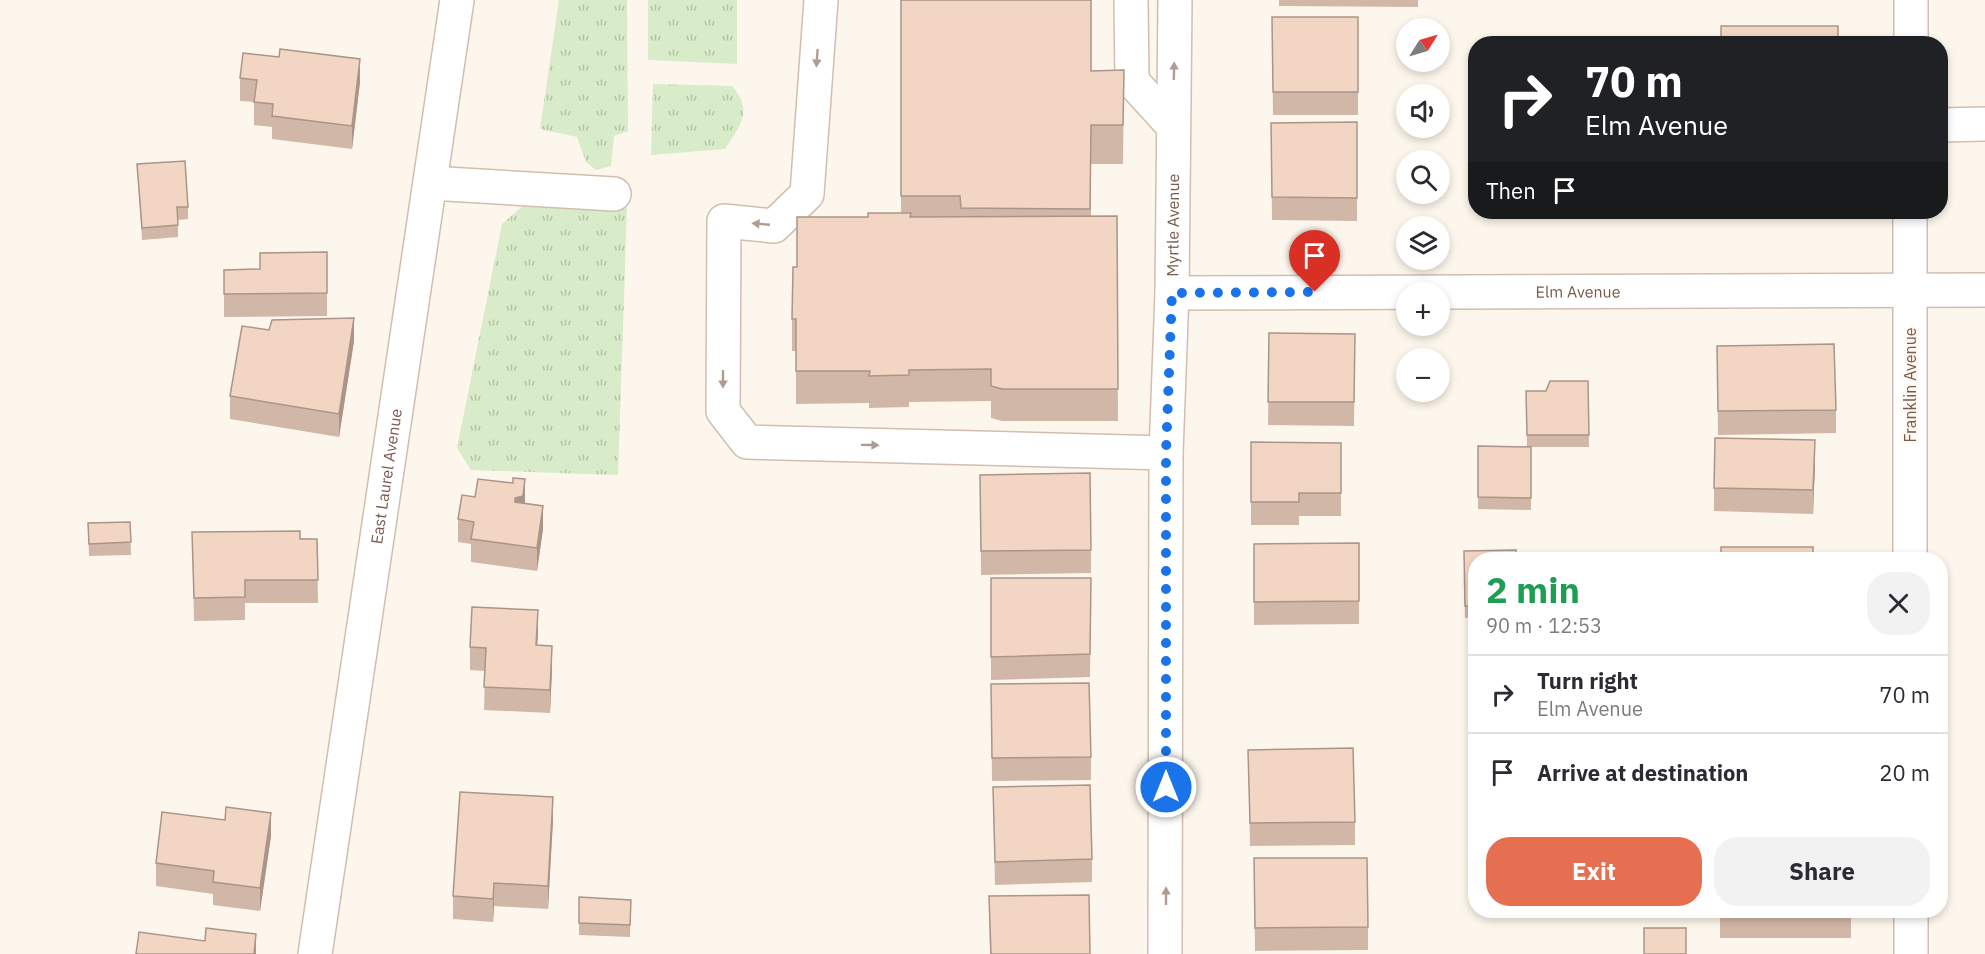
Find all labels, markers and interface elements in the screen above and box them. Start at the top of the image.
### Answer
north arrow [1396,18,1450,72]
map controls [1396,18,1450,402]
one-way arrow [812,49,822,68]
text: 70 m [1585,54,1683,109]
icon: right [1486,60,1564,138]
one-way arrow [1169,61,1179,80]
button: sound [1396,84,1450,138]
text: Elm Avenue [1585,107,1728,142]
button: search [1396,150,1450,204]
street label: Myrtle Avenue [1162,173,1183,277]
icon: arrive [1548,174,1581,207]
text: Then [1486,176,1536,205]
button: layers [1396,216,1450,270]
one-way arrow [751,219,770,229]
pin [1289,230,1340,292]
icon: arrive [1298,239,1331,272]
street label: Elm Avenue [1536,281,1621,302]
button: + [1396,282,1450,336]
street label: Franklin Avenue [1900,327,1920,443]
button: − [1396,348,1450,402]
one-way arrow [718,369,728,388]
street label: East Laurel Avenue [366,407,406,545]
one-way arrow [861,441,880,450]
text: 2 min [1486,566,1580,613]
button: close [1867,572,1930,635]
text: 90 m · 12:53 [1486,612,1602,639]
text: Turn right [1537,666,1638,695]
icon: right [1486,678,1519,711]
text: 70 m [1879,680,1930,709]
text: Elm Avenue [1537,695,1643,722]
position arrow [1134,755,1198,819]
icon: arrive [1486,756,1519,789]
text: Arrive at destination [1537,758,1748,787]
text: 20 m [1879,758,1930,787]
button: Exit [1486,837,1702,906]
button: Share [1714,837,1930,906]
one-way arrow [1161,886,1171,905]

